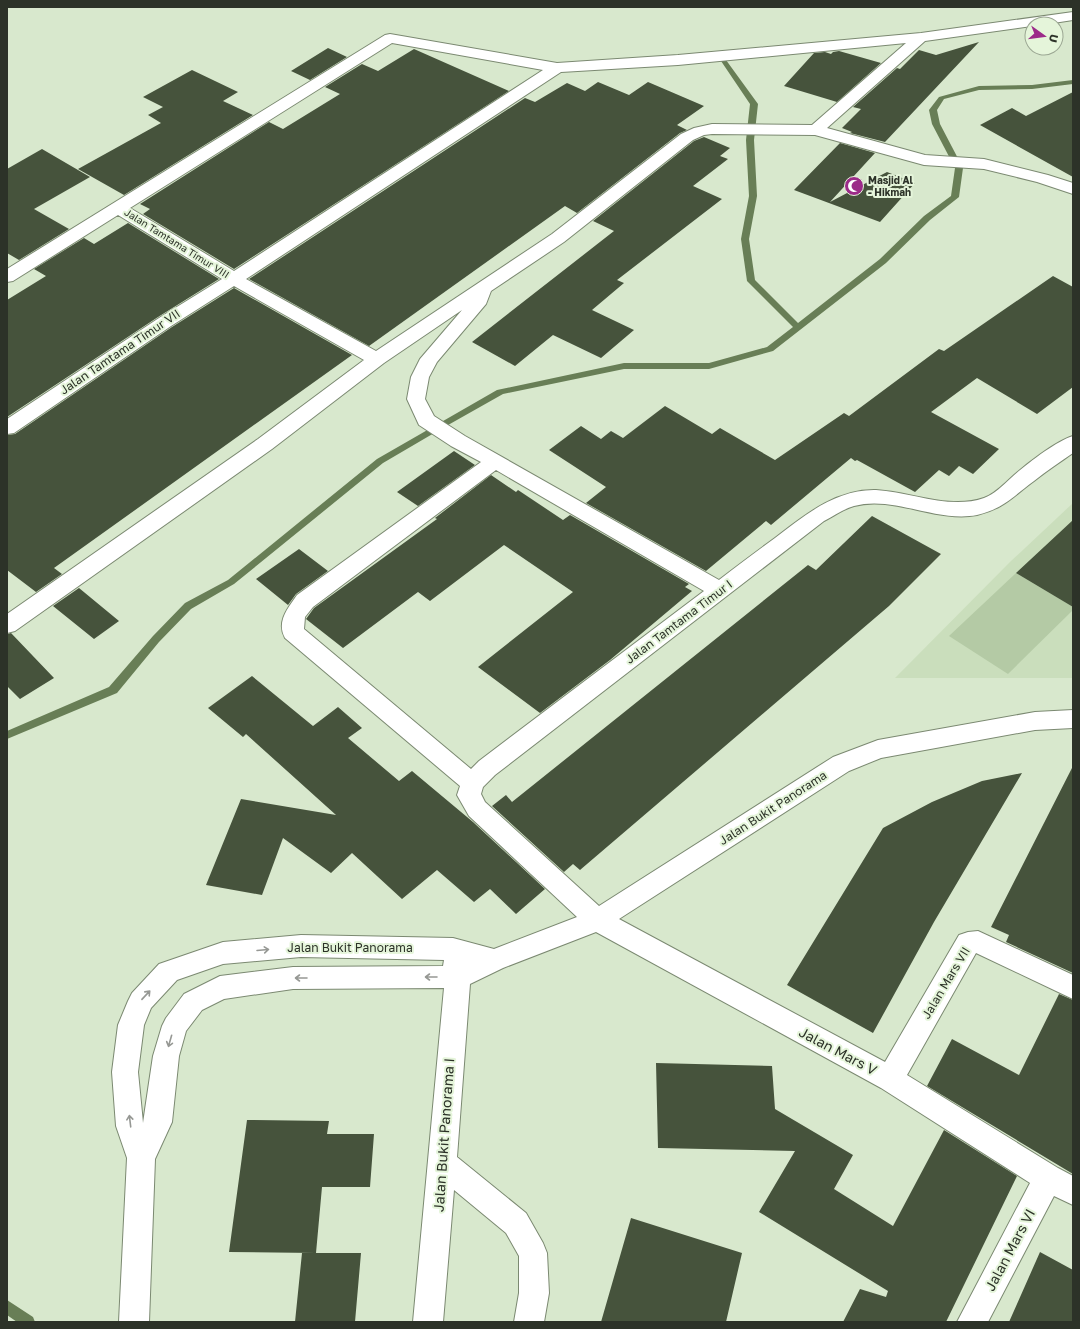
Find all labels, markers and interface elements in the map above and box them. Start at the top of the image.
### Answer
north arrow [1024,16,1064,56]
text: U [1047,33,1061,44]
place label: Masjid Al - Hikmah [868,174,913,198]
mosque icon: Masjid Al - Hikmah [843,175,865,197]
street label: Jalan Tamtama Timur VIII [122,206,232,280]
street label: Jalan Tamtama Timur VII [57,306,183,397]
street label: Jalan Tamtama Timur I [622,576,735,667]
street label: Jalan Bukit Panorama [716,767,829,848]
street label: Jalan Bukit Panorama [287,940,413,955]
street label: Jalan Mars VII [918,944,973,1021]
one-way arrow [256,946,269,953]
one-way arrow [425,973,438,981]
one-way arrow [295,974,308,982]
one-way arrow [141,991,150,1001]
street label: Jalan Mars V [796,1023,881,1079]
one-way arrow [166,1034,173,1047]
street label: Jalan Bukit Panorama I [430,1057,457,1212]
one-way arrow [126,1115,133,1128]
street label: Jalan Mars VI [981,1206,1038,1294]

